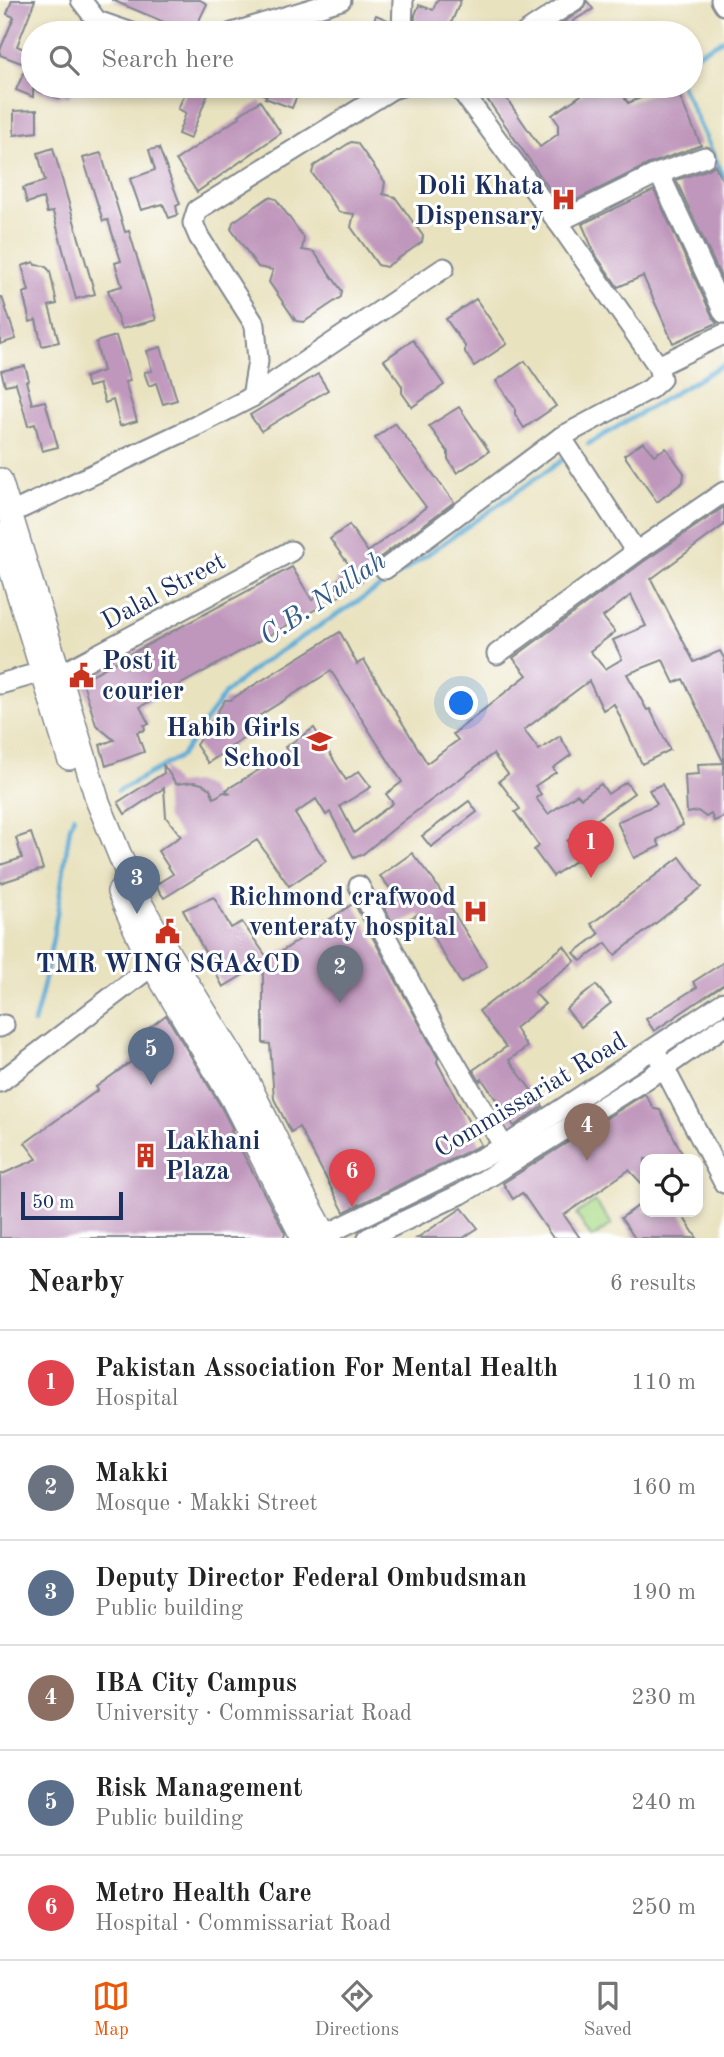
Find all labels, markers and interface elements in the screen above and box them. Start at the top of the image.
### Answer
search box [21,21,703,98]
icon: search [45,41,83,79]
text: Search here [101,47,234,73]
place label: Doli Khata Dispensary [415,174,544,230]
hospital icon: Doli Khata Dispensary [550,186,578,214]
water label: C.B. Nullah [256,547,392,652]
street label: Dalal Street [98,548,230,635]
place label: Post it courier [102,649,184,705]
public building icon: Post it courier [68,661,96,689]
your location [444,686,478,720]
place label: Habib Girls School [166,716,300,772]
school or university icon: Habib Girls School [306,728,334,756]
pin: 1 [568,820,614,878]
pin: 3 [114,856,160,914]
place label: Richmond crafwood venteraty hospital [228,885,456,941]
hospital icon: Richmond crafwood venteraty hospital [462,897,490,925]
public building icon: TMR WING SGA&CD [154,917,182,945]
pin: 2 [317,945,363,1003]
place label: TMR WING SGA&CD [36,952,300,978]
pin: 5 [128,1027,174,1085]
street label: Commissariat Road [431,1028,632,1163]
pin: 4 [564,1103,610,1161]
place label: Lakhani Plaza [165,1129,260,1185]
building icon: Lakhani Plaza [131,1141,159,1169]
pin: 6 [329,1149,375,1207]
map controls [640,1154,703,1217]
button: locate [640,1154,703,1217]
scale bar [21,1189,122,1221]
text: 50 m [32,1194,74,1213]
text: Nearby [28,1268,125,1298]
text: 6 results [610,1272,696,1295]
text: Pakistan Association For Mental Health [95,1356,558,1382]
text: 1 [44,1371,58,1394]
text: 110 m [631,1371,696,1394]
text: Hospital [95,1387,178,1410]
text: Makki [95,1461,168,1487]
text: 2 [44,1476,58,1499]
text: 160 m [631,1476,696,1499]
text: Mosque · Makki Street [95,1492,318,1515]
text: Deputy Director Federal Ombudsman [95,1566,527,1592]
text: 3 [44,1581,58,1604]
text: 190 m [631,1581,696,1604]
text: Public building [95,1597,243,1620]
text: IBA City Campus [95,1671,297,1697]
text: 4 [44,1686,58,1709]
text: 230 m [631,1686,696,1709]
text: University · Commissariat Road [95,1702,412,1725]
text: Risk Management [95,1776,302,1802]
text: 5 [44,1791,58,1814]
text: 240 m [631,1791,696,1814]
text: Public building [95,1807,243,1830]
text: Metro Health Care [95,1881,312,1907]
text: 6 [44,1896,58,1919]
text: 250 m [631,1896,696,1919]
text: Hospital · Commissariat Road [95,1912,391,1935]
tab: Map [92,1977,130,2042]
tab: Directions [315,1977,399,2042]
tab: Saved [583,1977,632,2042]

